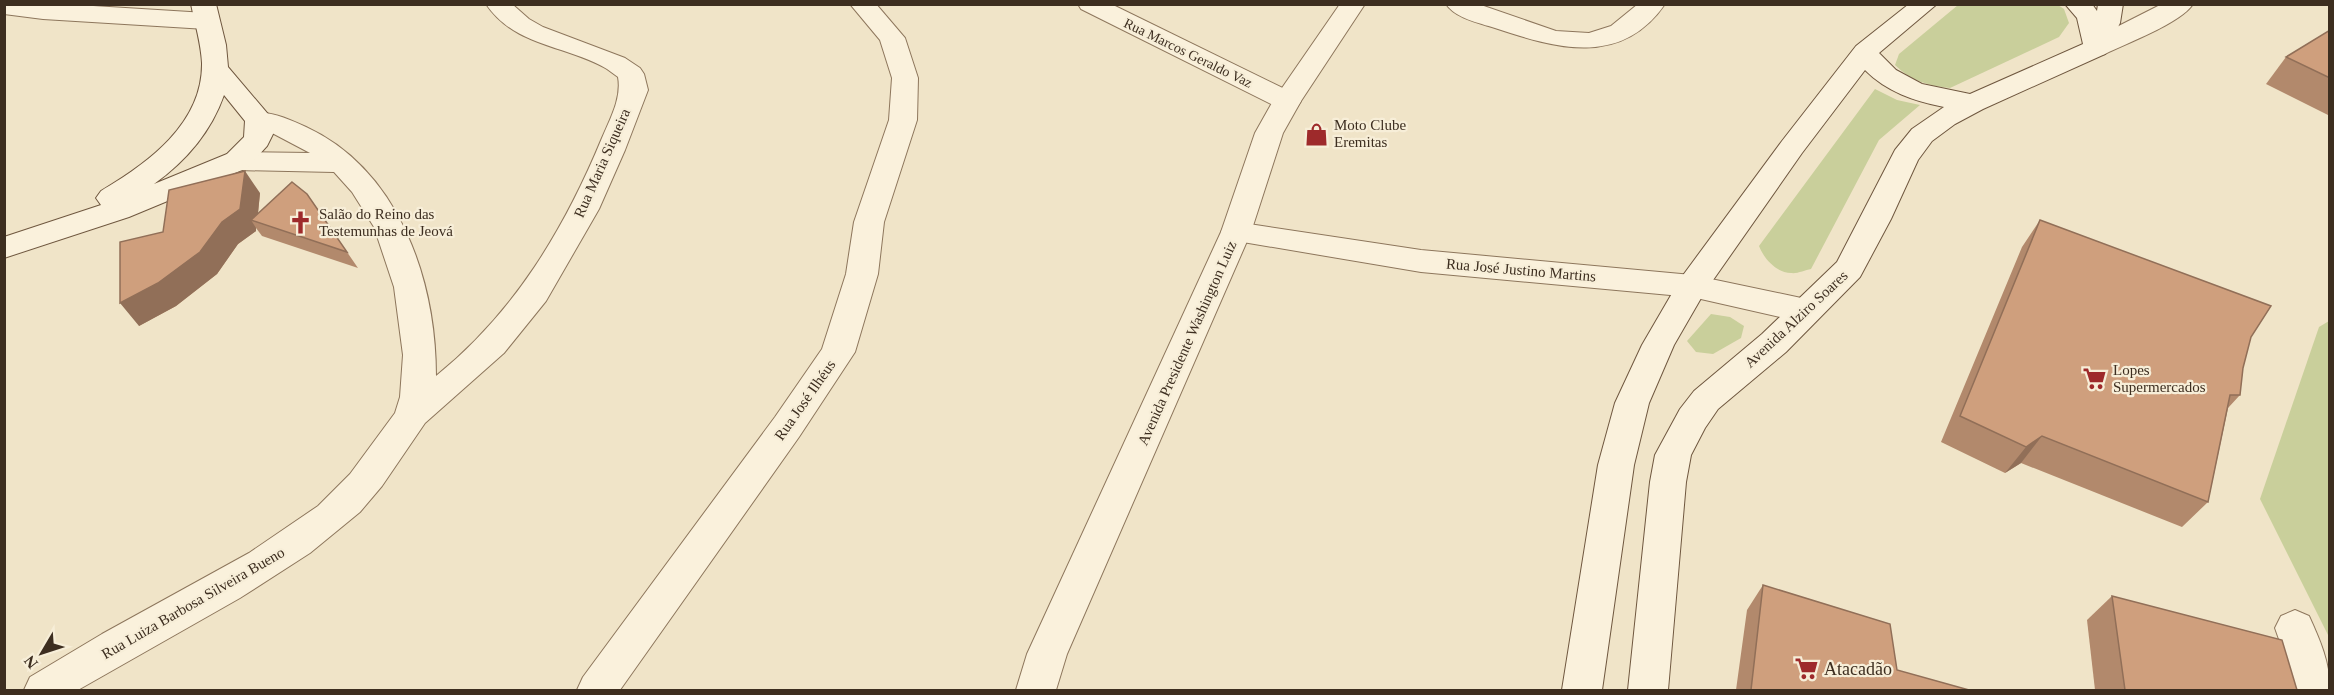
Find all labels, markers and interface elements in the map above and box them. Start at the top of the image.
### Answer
street label: Rua Marcos Geraldo Vaz [1121,15,1255,91]
street label: Rua Maria Siqueira [571,106,633,220]
place label: Moto Clube Eremitas [1334,117,1406,150]
shop icon: Moto Clube Eremitas [1303,121,1329,147]
place label: Salão do Reino das Testemunhas de Jeová [319,206,453,239]
church icon: Salão do Reino das Testemunhas de Jeová [288,210,314,236]
street label: Avenida Presidente Washington Luiz [1135,238,1240,448]
street label: Rua José Justino Martins [1445,255,1597,285]
street label: Avenida Alziro Soares [1741,267,1851,371]
street label: Rua José Ilhéus [771,357,839,443]
place label: Lopes Supermercados [2113,362,2206,395]
supermarket icon: Lopes Supermercados [2082,366,2108,392]
street label: Rua Luiza Barbosa Silveira Bueno [99,544,287,662]
north arrow [12,623,72,683]
text: N [20,652,41,672]
supermarket icon: Atacadão [1793,656,1819,682]
place label: Atacadão [1824,659,1892,679]

